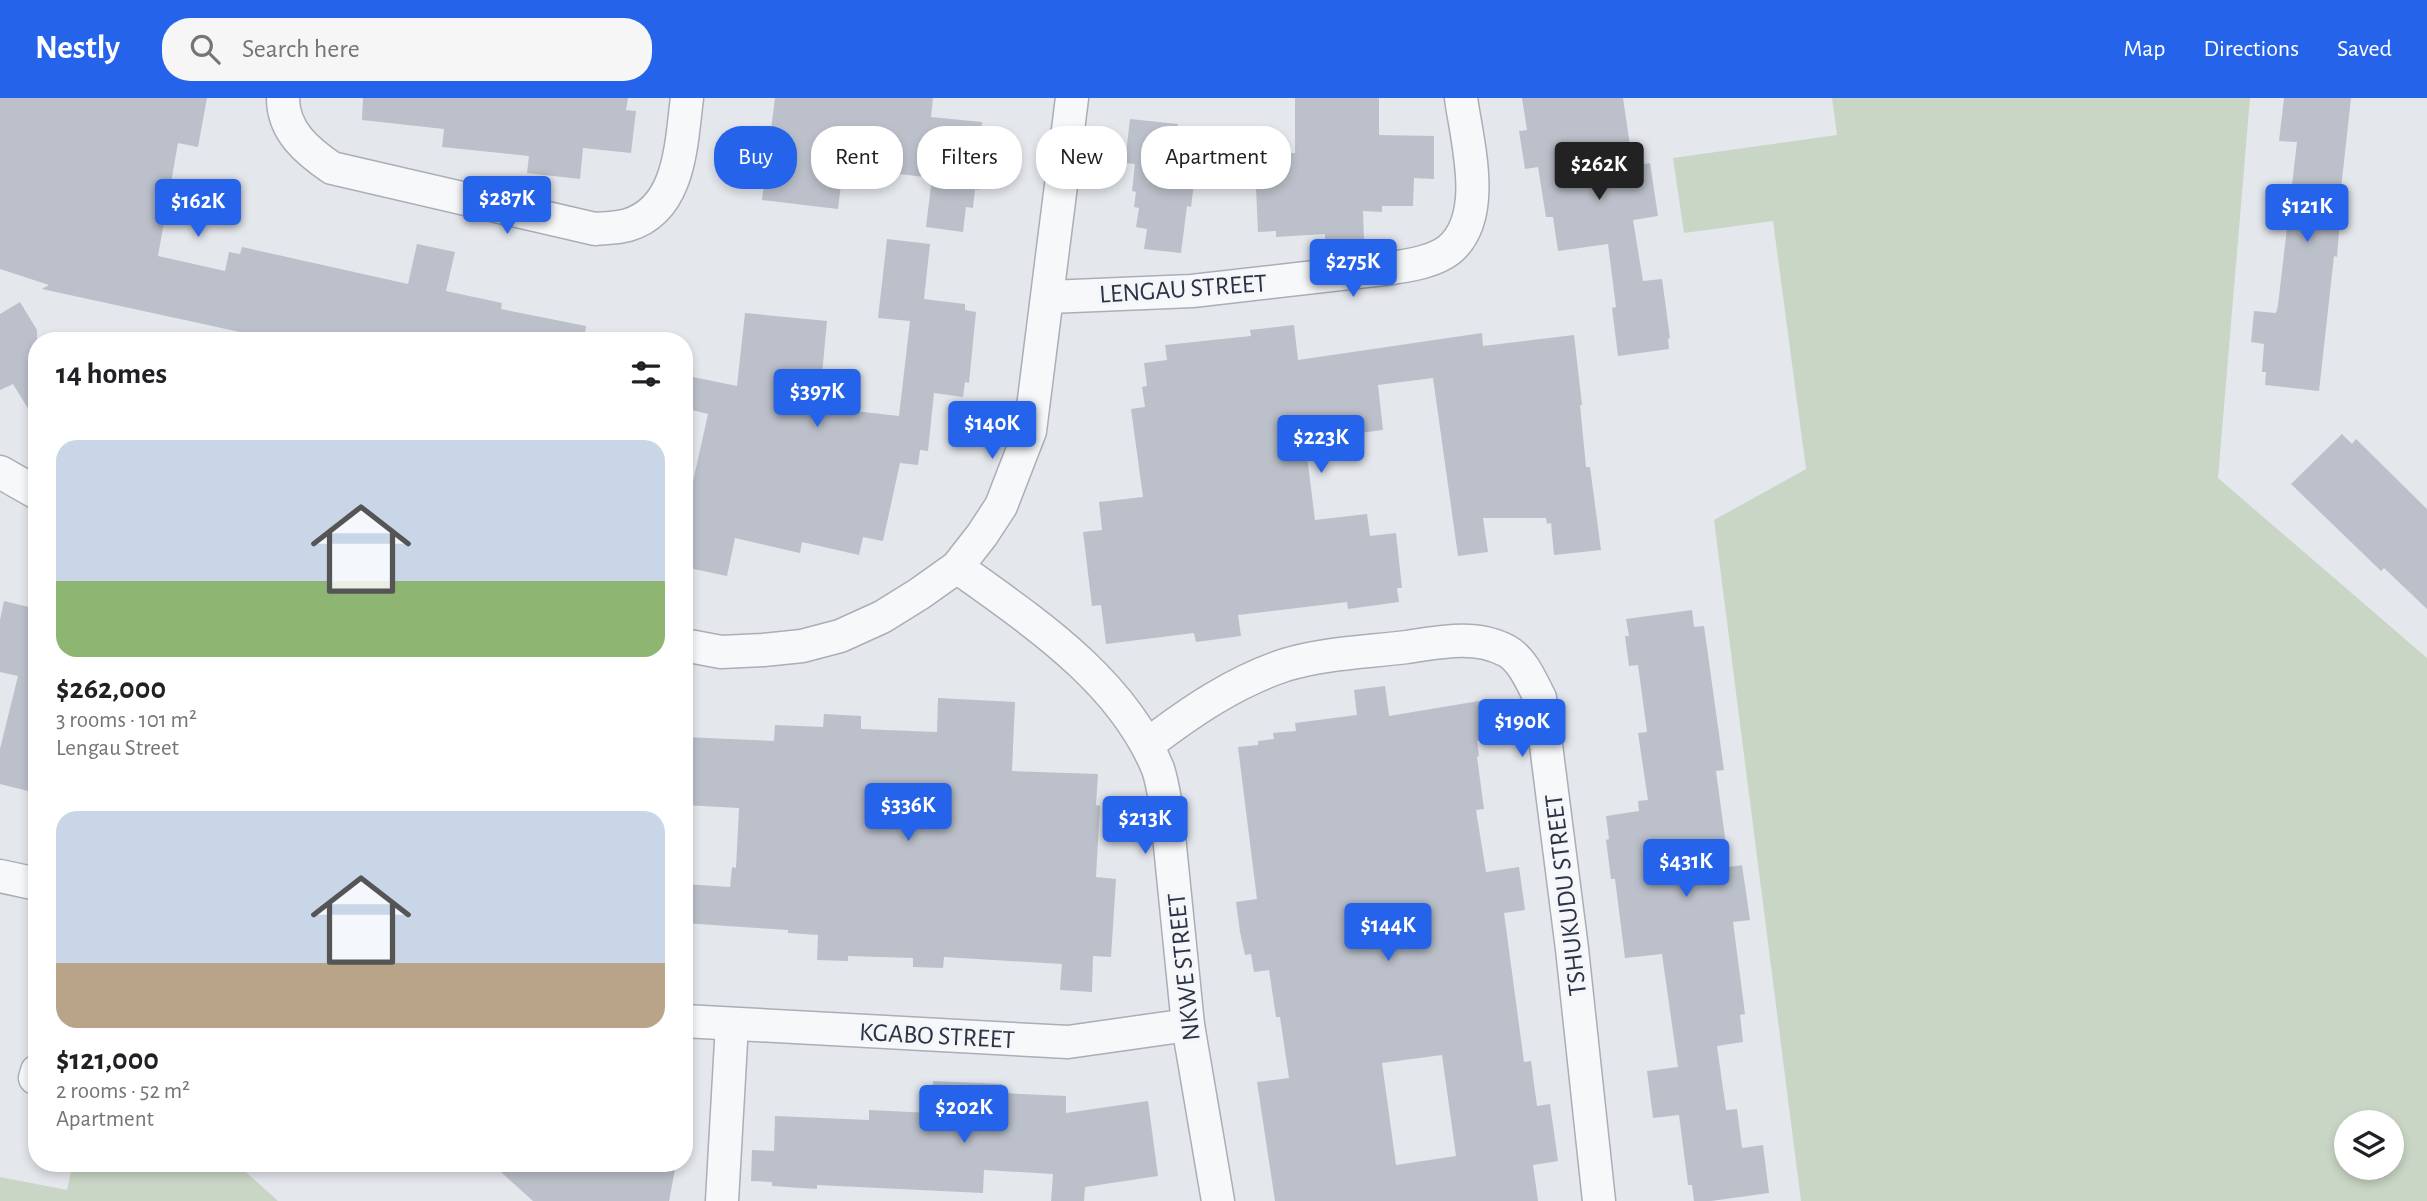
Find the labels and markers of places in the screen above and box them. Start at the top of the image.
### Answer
pin: $262K [1550,142,1648,202]
pin: $287K [458,176,556,236]
pin: $162K [149,180,247,239]
pin: $121K [2258,184,2356,244]
pin: $275K [1304,240,1402,299]
pin: $397K [768,370,866,429]
pin: $140K [943,402,1041,461]
pin: $223K [1272,416,1370,475]
pin: $190K [1473,700,1571,759]
pin: $336K [859,784,957,843]
pin: $213K [1096,796,1194,856]
pin: $431K [1637,840,1735,899]
pin: $144K [1339,904,1437,963]
pin: $202K [915,1086,1013,1145]

